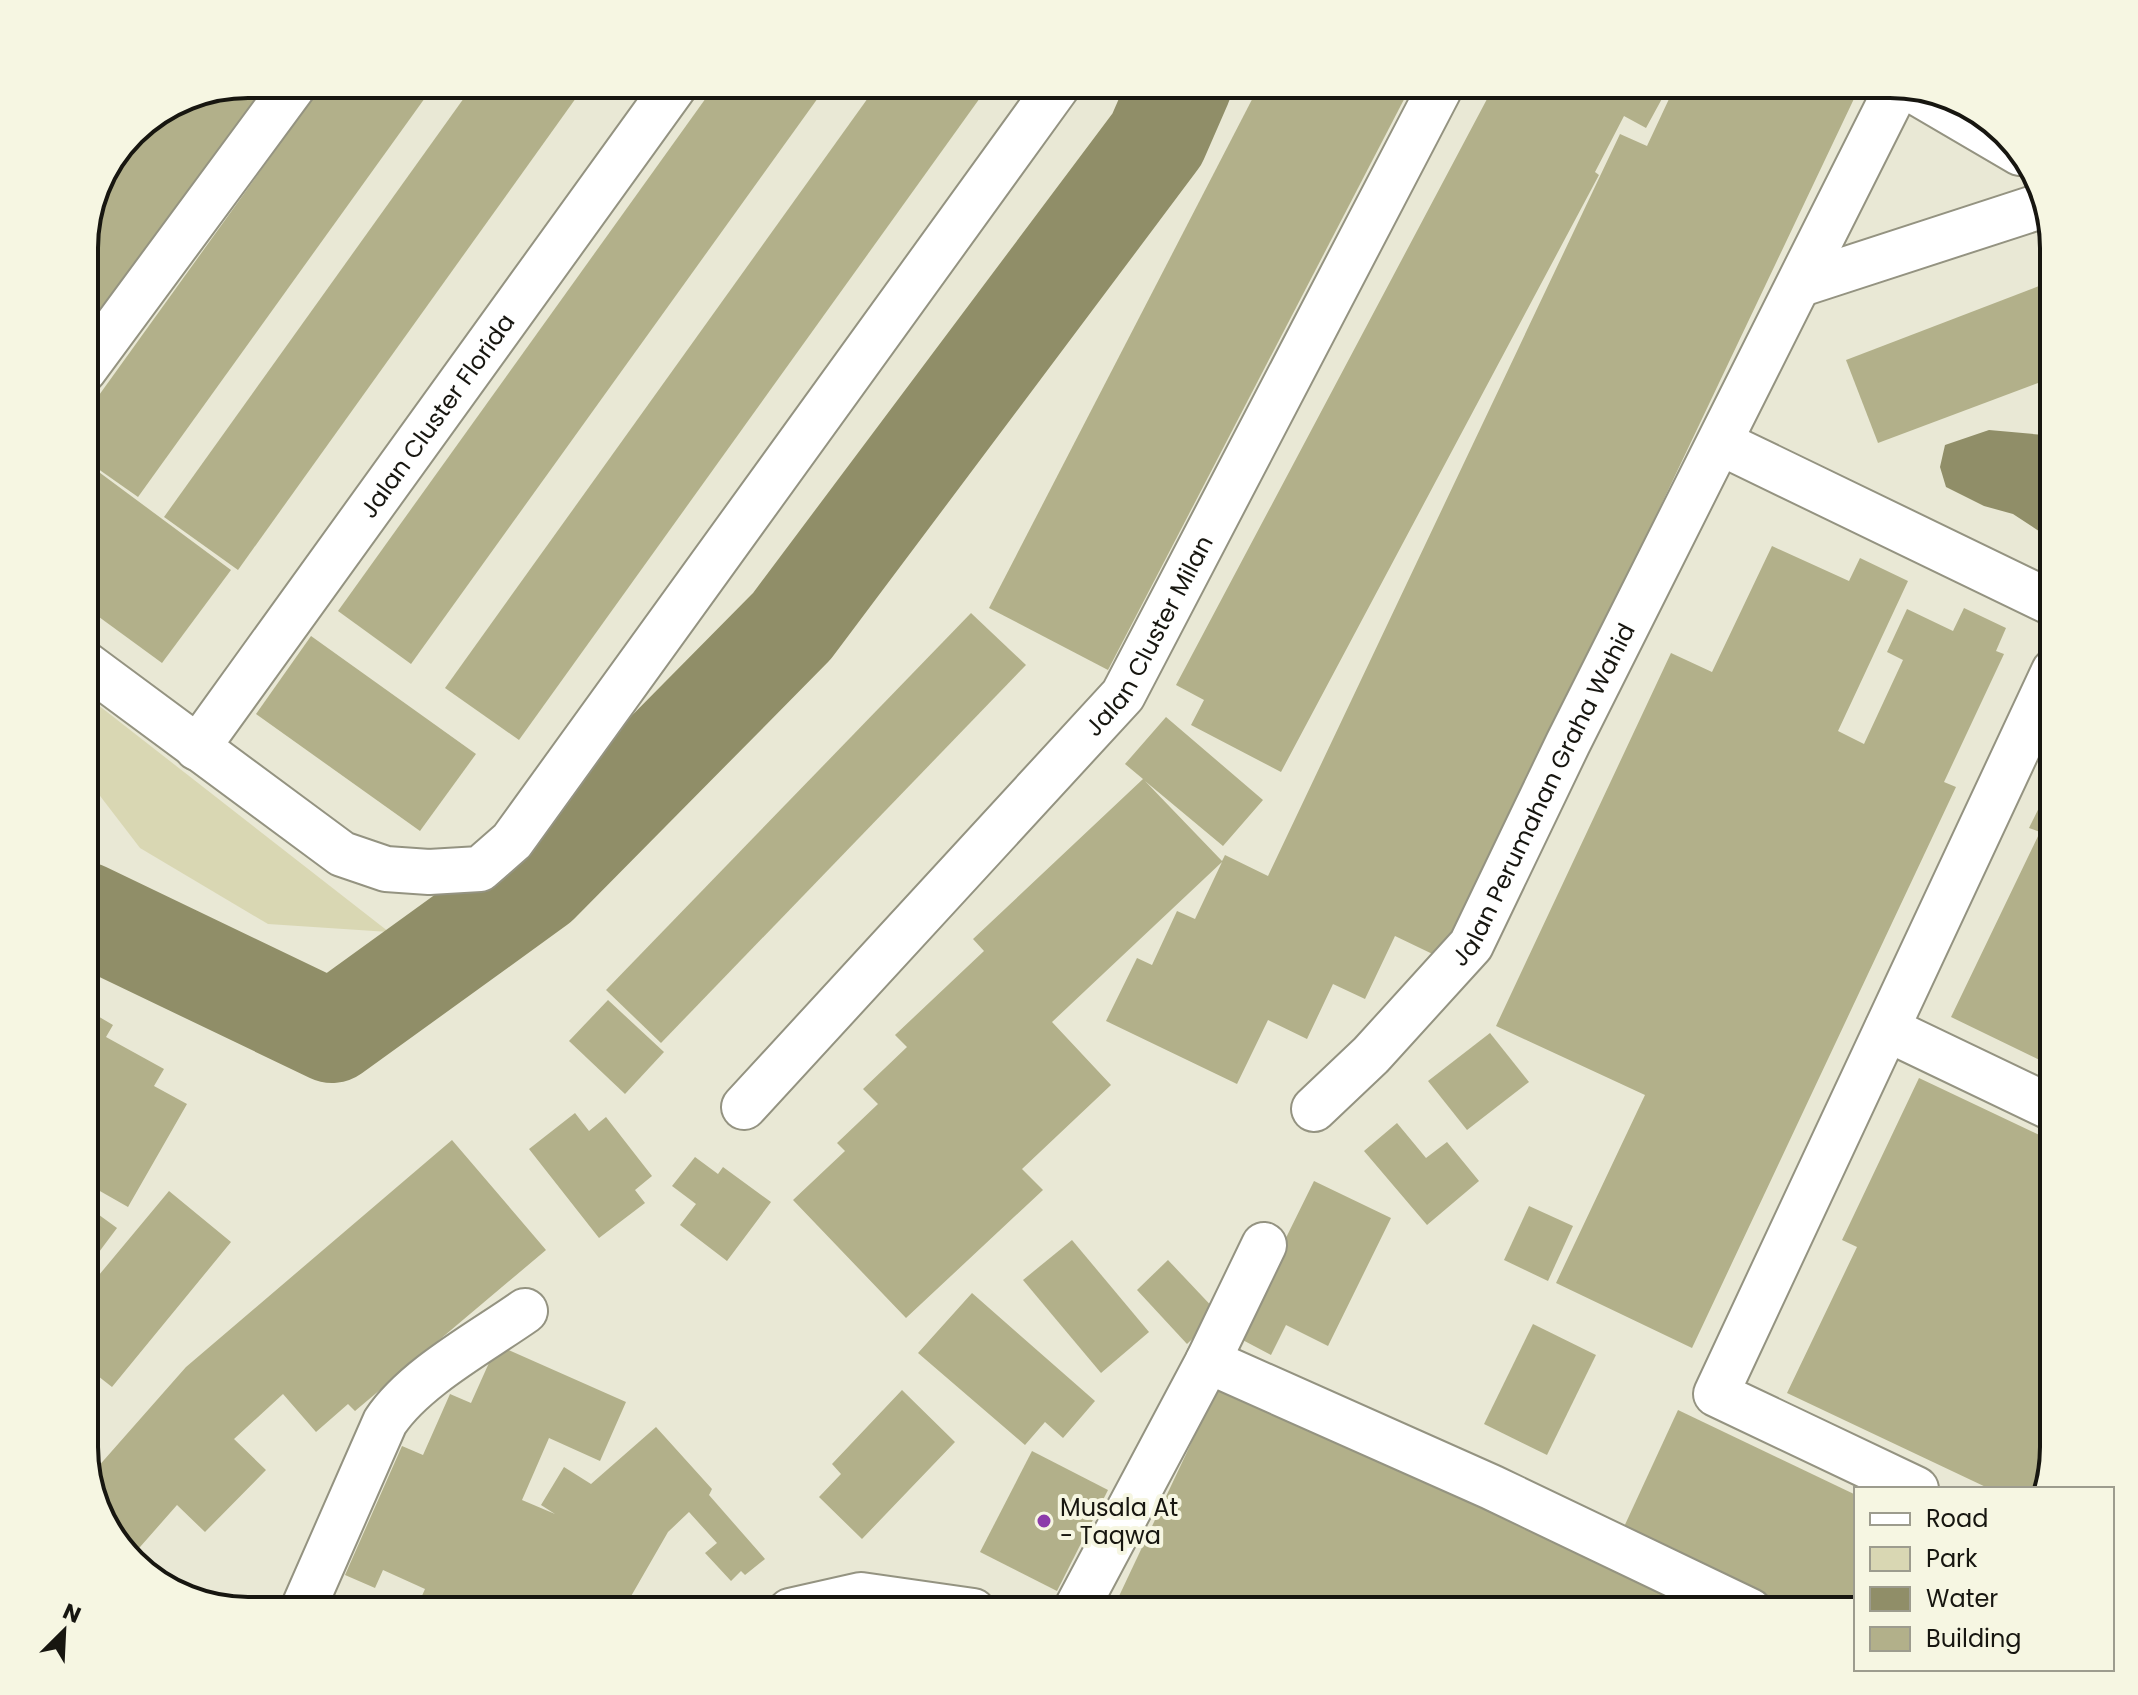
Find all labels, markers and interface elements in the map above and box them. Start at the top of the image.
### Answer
street label: Jalan Cluster Florida [352,306,522,524]
street label: Jalan Cluster Milan [1077,529,1220,743]
street label: Jalan Perumahan Graha Wahid [1443,617,1642,973]
legend [1854,1487,2114,1671]
place label: Musala At - Taqwa [1060,1491,1178,1552]
text: Road [1926,1502,1988,1535]
marker: Musala At - Taqwa [1035,1512,1053,1530]
text: Park [1926,1542,1978,1575]
text: Water [1926,1582,1998,1615]
north arrow [24,1591,104,1671]
text: N [58,1596,86,1631]
text: Building [1926,1622,2022,1655]

